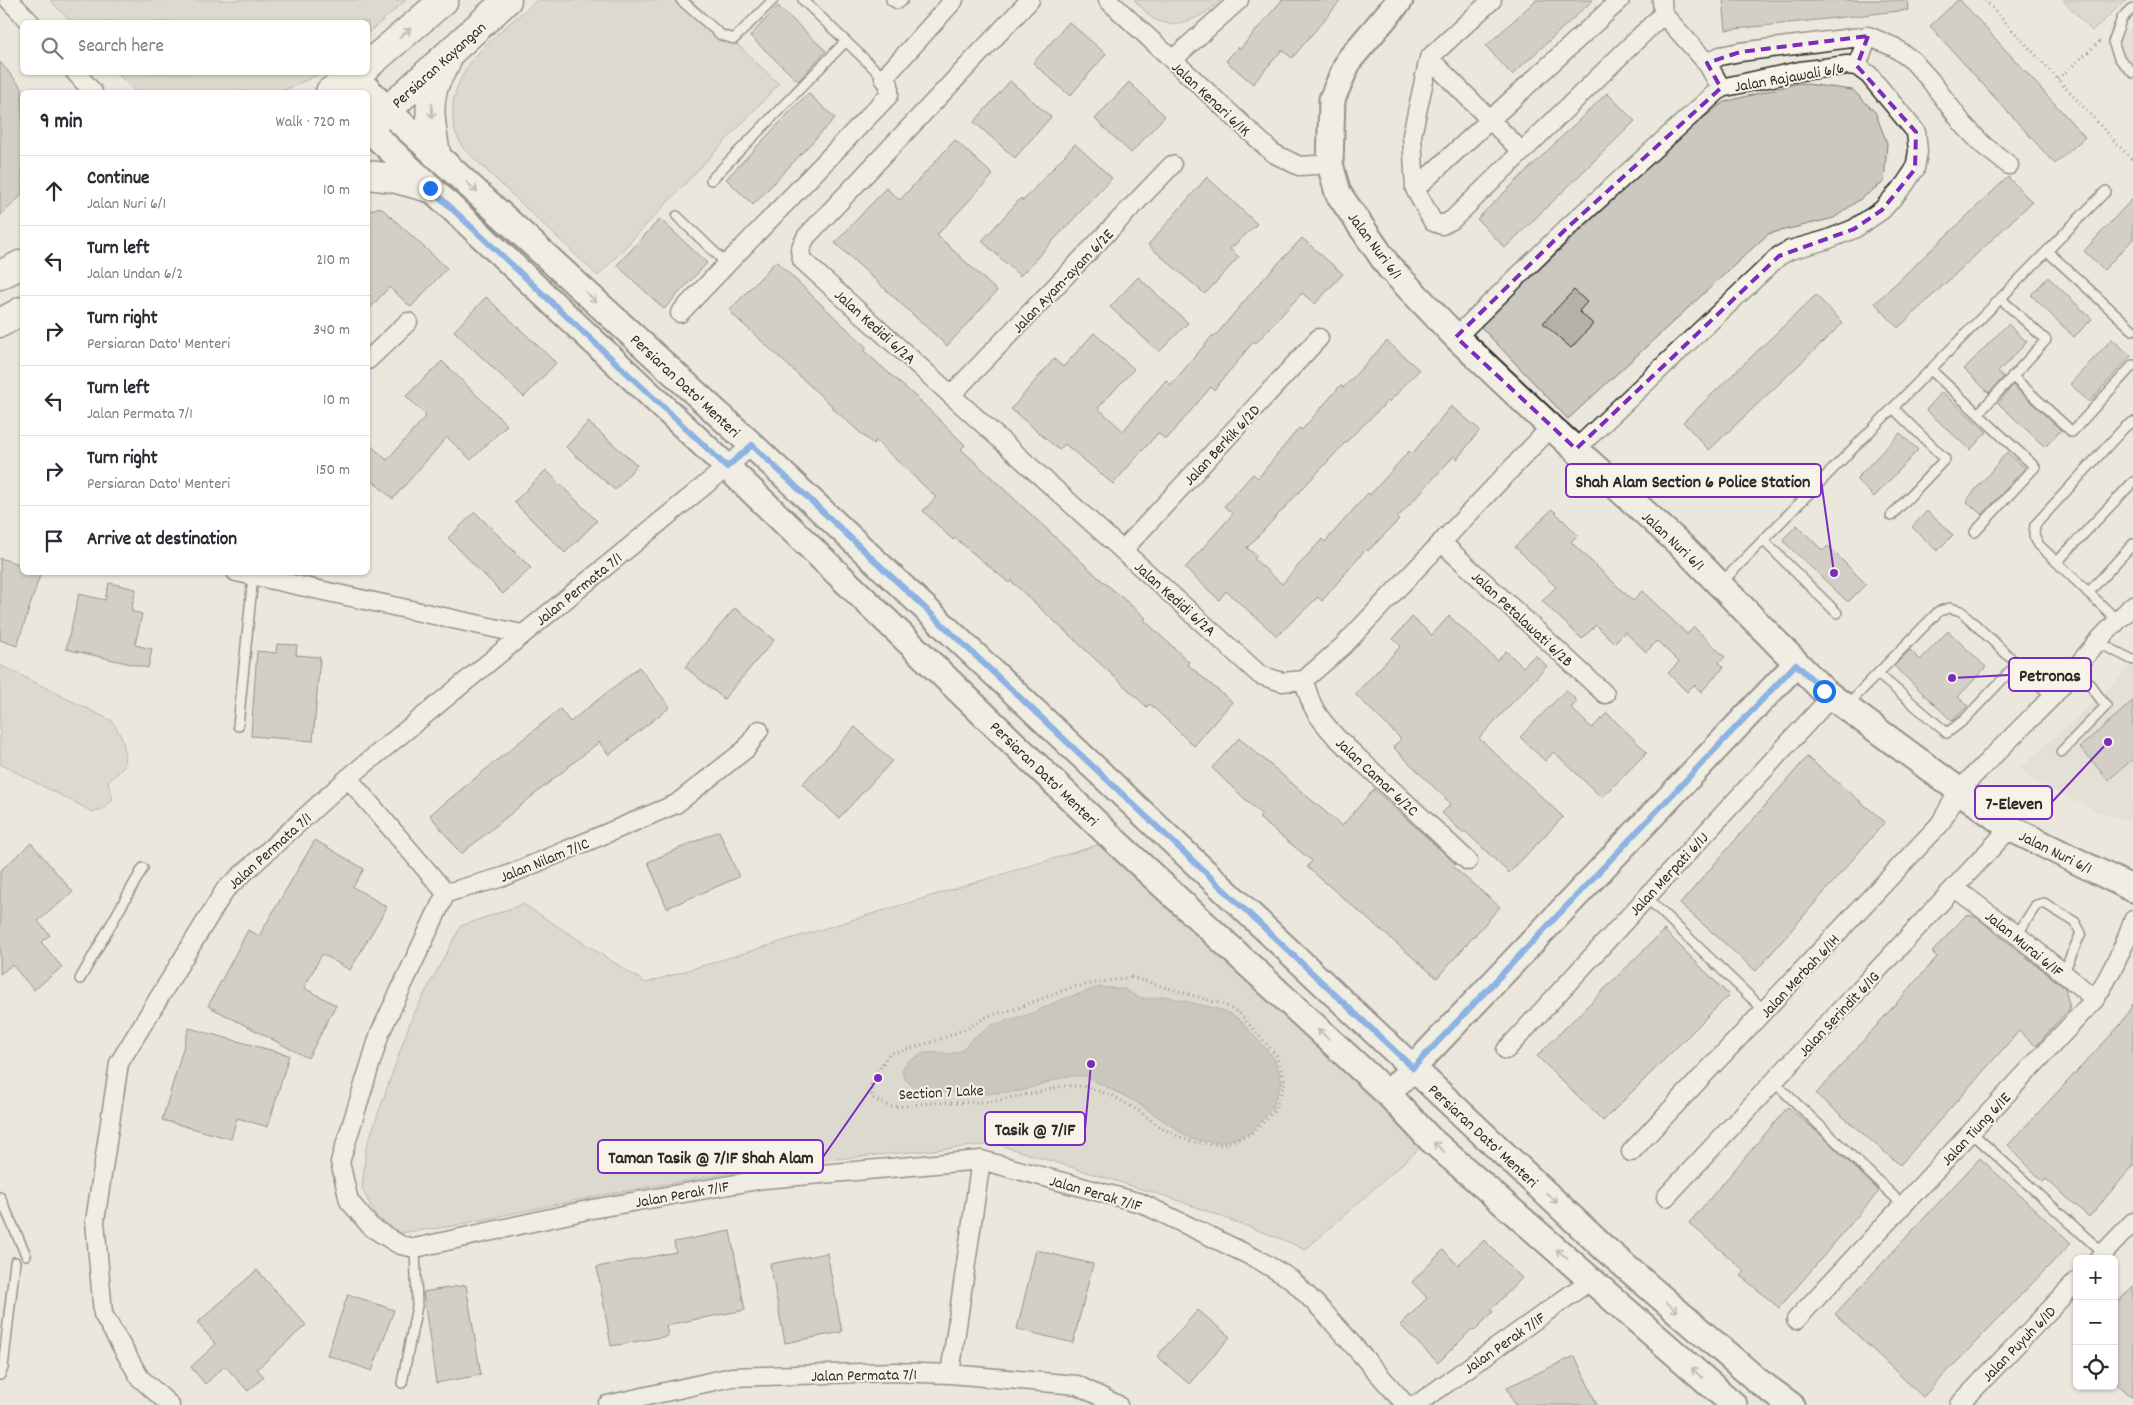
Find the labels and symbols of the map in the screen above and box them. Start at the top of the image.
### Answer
street label: Persiaran Kayangan [387,17,492,115]
one-way arrow [398,28,411,39]
street label: Jalan Kenari 6/1K [1166,57,1255,143]
street label: Jalan Rajawali 6/6 [1733,57,1846,99]
one-way arrow [427,103,437,119]
route end [419,177,442,200]
one-way arrow [465,181,478,193]
street label: Jalan Nuri 6/1 [1341,208,1407,285]
street label: Jalan Ayam-ayam 6/2E [1008,224,1120,339]
street label: Jalan Kedidi 6/2A [828,285,920,371]
one-way arrow [585,291,598,303]
street label: Persiaran Dato' Menteri [624,330,745,444]
street label: Jalan Berkik 6/2D [1179,400,1267,491]
callout: Shah Alam Section 6 Police Station [1566,464,1821,497]
text: Shah Alam Section 6 Police Station [1576,471,1810,496]
street label: Jalan Nuri 6/1 [1636,507,1709,577]
street label: Jalan Permata 7/1 [531,548,628,632]
street label: Jalan Kedidi 6/2A [1128,557,1220,643]
street label: Jalan Petalawati 6/2B [1465,566,1577,673]
callout: Petronas [2009,658,2091,691]
text: Petronas [2019,665,2081,690]
route start [1813,680,1836,703]
street label: Persiaran Dato' Menteri [984,717,1103,833]
street label: Jalan Camar 6/2C [1330,733,1423,823]
callout: 7-Eleven [1975,786,2052,819]
text: 7-Eleven [1985,793,2043,818]
street label: Jalan Permata 7/1 [224,808,318,896]
street label: Jalan Nuri 6/1 [2014,826,2095,881]
street label: Jalan Merpati 6/1J [1625,828,1715,922]
street label: Jalan Nilam 7/1C [497,833,593,890]
street label: Jalan Murai 6/1F [1979,906,2068,984]
street label: Jalan Merbah 6/1H [1756,930,1846,1024]
street label: Jalan Serindit 6/1G [1794,967,1886,1063]
one-way arrow [1317,1028,1330,1040]
street label: Section 7 Lake [898,1080,984,1107]
street label: Persiaran Dato' Menteri [1422,1080,1543,1194]
street label: Jalan Tiung 6/1E [1937,1087,2018,1172]
callout: Tasik @ 7/1F [985,1112,1085,1145]
text: Tasik @ 7/1F [995,1119,1076,1144]
callout: Taman Tasik @ 7/1F Shah Alam [598,1140,823,1173]
one-way arrow [1433,1142,1446,1153]
text: Taman Tasik @ 7/1F Shah Alam [608,1147,814,1172]
street label: Jalan Perak 7/1F [1046,1170,1144,1219]
street label: Jalan Perak 7/1F [634,1176,731,1215]
one-way arrow [1545,1192,1558,1204]
one-way arrow [1555,1248,1568,1260]
one-way arrow [1666,1301,1679,1312]
street label: Jalan Puyuh 6/1D [1977,1301,2062,1388]
street label: Jalan Perak 7/1F [1460,1307,1551,1381]
street label: Jalan Permata 7/1 [811,1364,917,1389]
one-way arrow [1691,1368,1704,1379]

